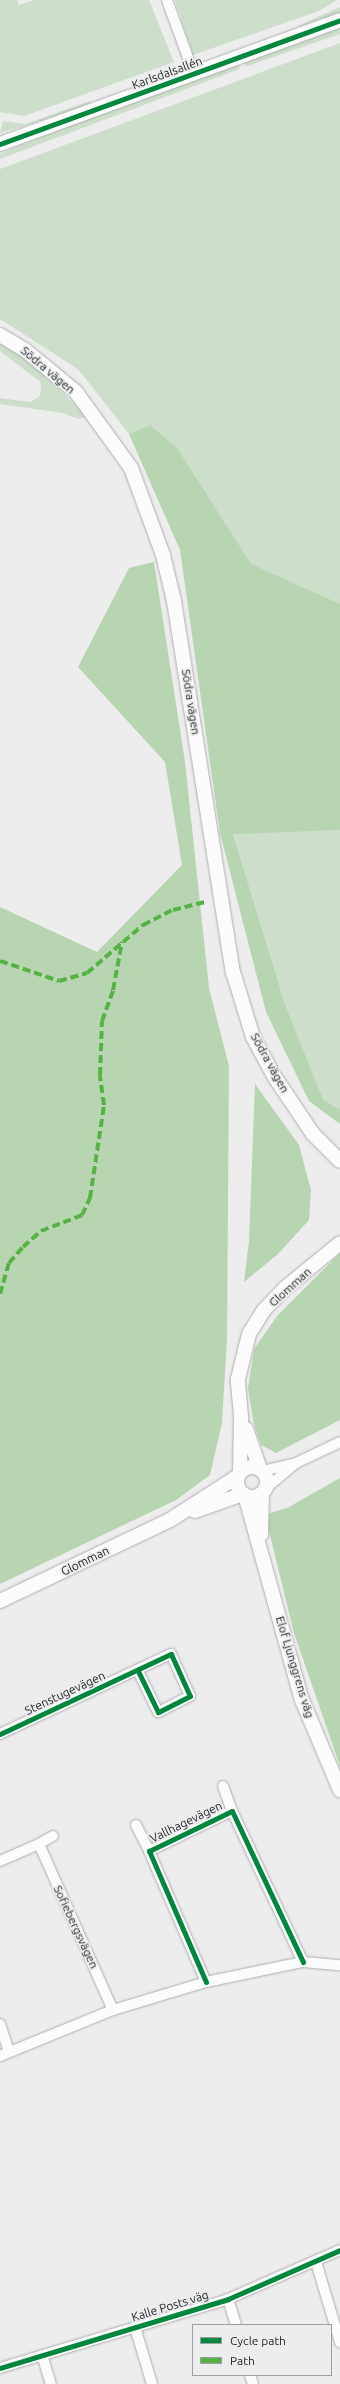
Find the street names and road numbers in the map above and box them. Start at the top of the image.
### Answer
street label: Karlsdalsallén [130,54,204,92]
street label: Södra vägen [18,343,78,397]
street label: Södra vägen [179,668,203,736]
street label: Södra vägen [248,1031,292,1095]
street label: Glomman [266,1264,314,1310]
street label: Glomman [59,1543,111,1579]
street label: Elof Ljunggrens väg [273,1614,317,1720]
street label: Stenstugevägen [22,1668,108,1718]
street label: Vallhagevägen [147,1798,225,1846]
street label: Sofiebergsvägen [50,1883,102,1971]
street label: Kalle Posts väg [130,2287,210,2325]

